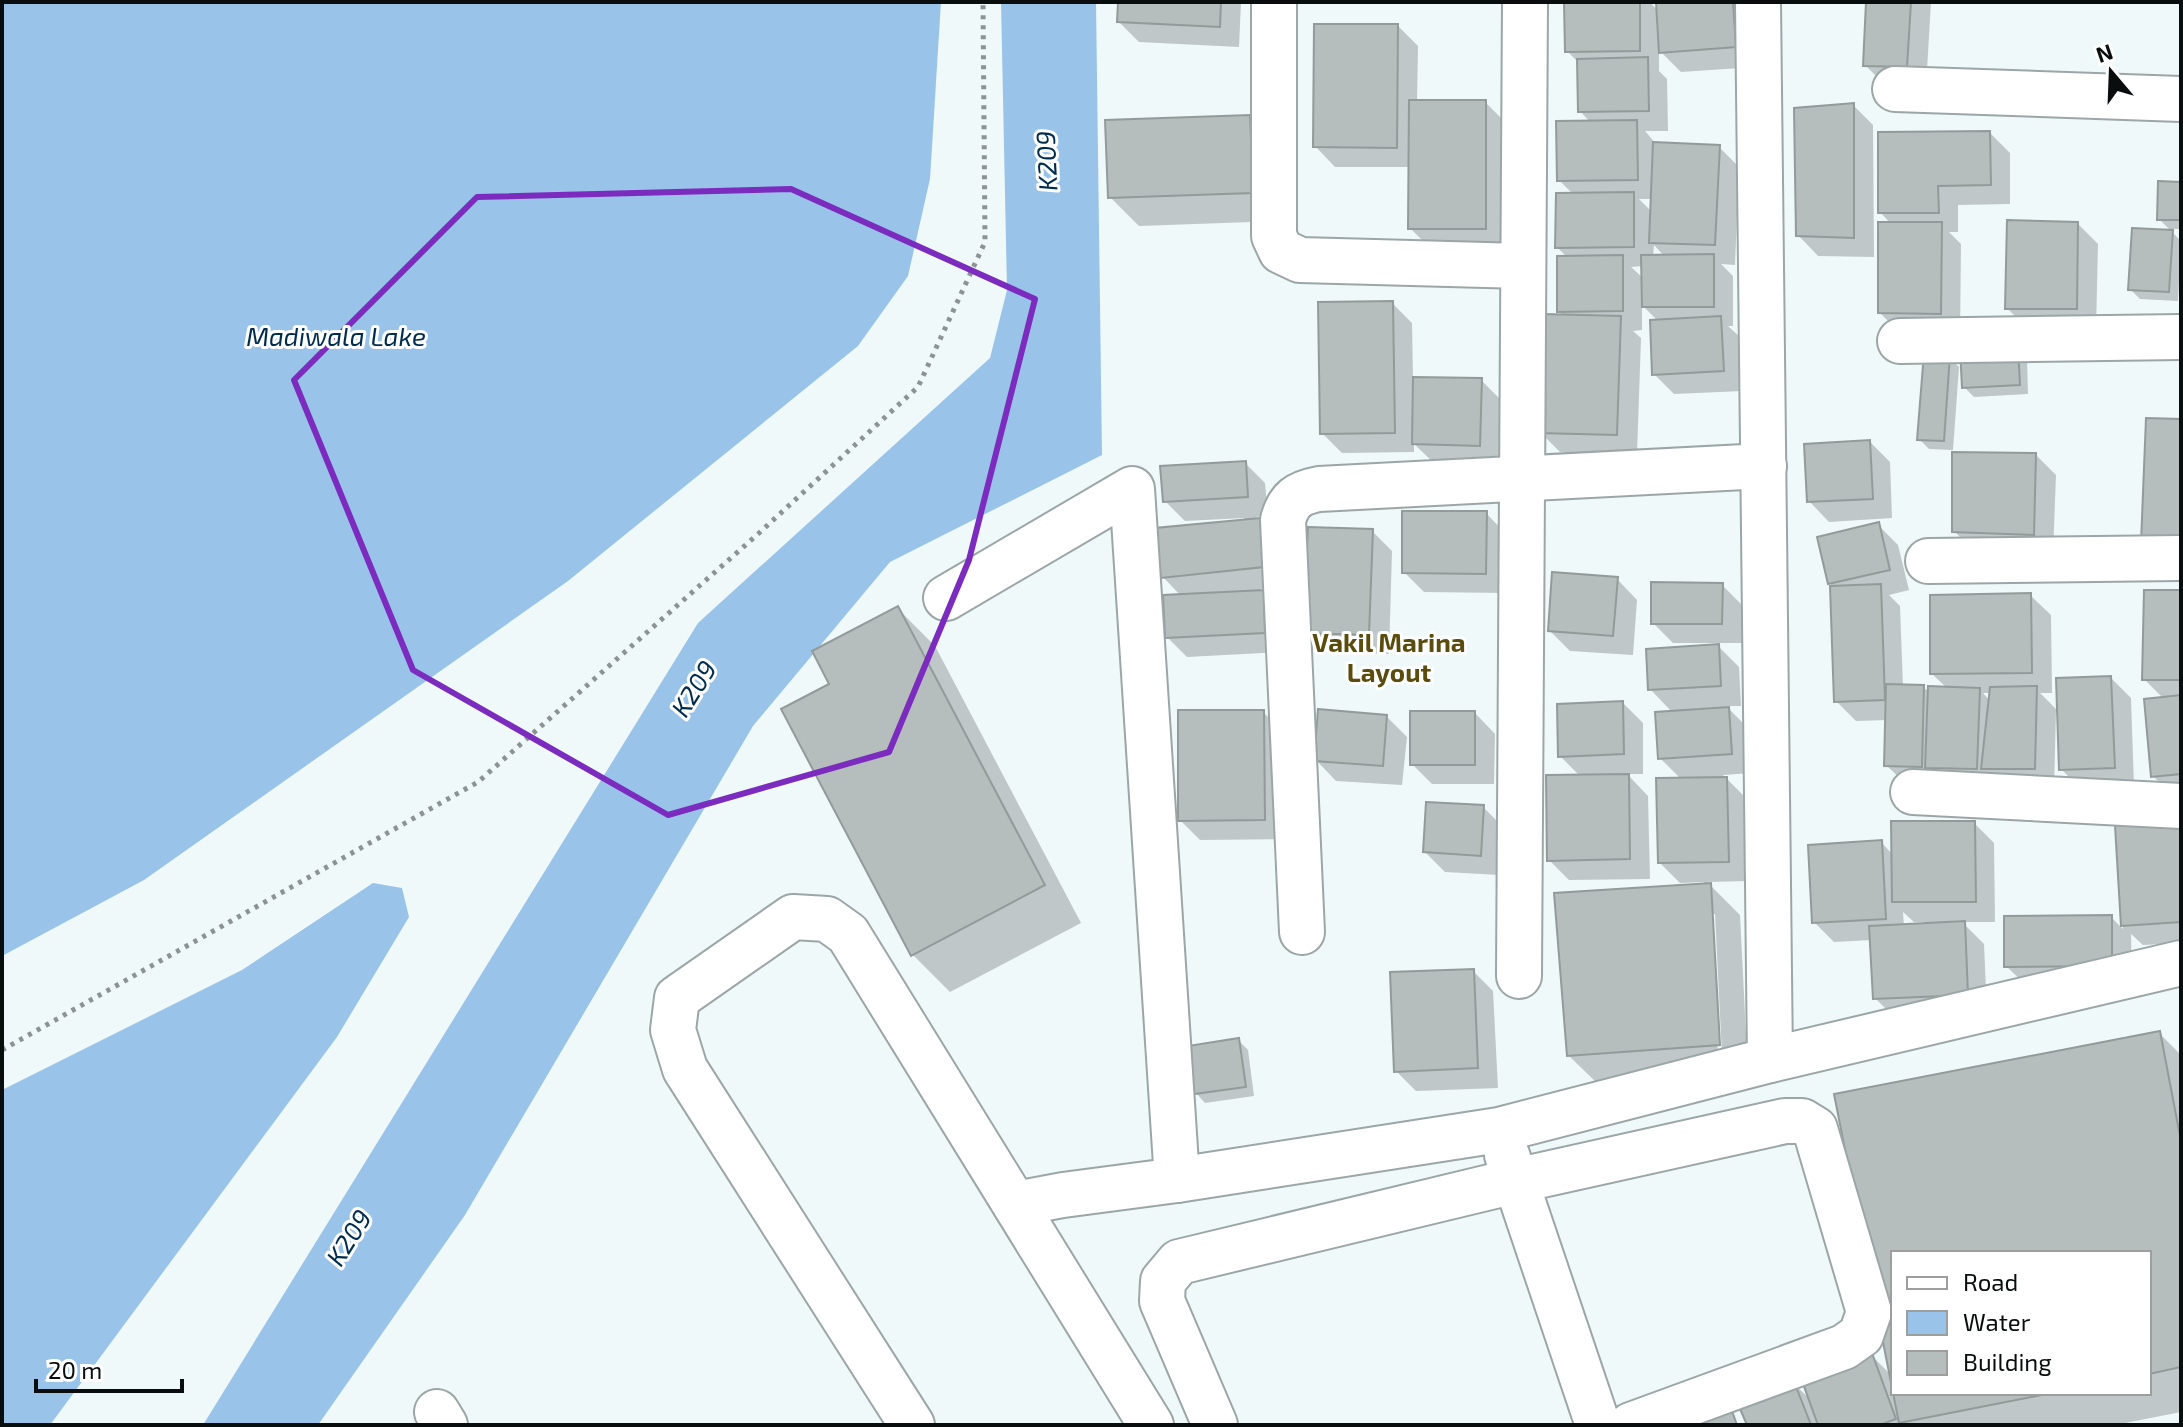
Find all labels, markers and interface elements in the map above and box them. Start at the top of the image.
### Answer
north arrow [2071,32,2151,112]
text: N [2092,37,2116,67]
water label: K209 [1028,130,1063,192]
water label: Madiwala Lake [246,320,426,351]
district label: Vakil Marina Layout [1312,626,1466,688]
water label: K209 [664,654,722,722]
water label: K209 [319,1203,377,1271]
legend [1891,1251,2151,1395]
text: Road [1963,1267,2018,1296]
text: Water [1963,1307,2031,1336]
scale bar [36,1343,182,1393]
text: Building [1963,1347,2052,1376]
text: 20 m [48,1355,102,1384]

